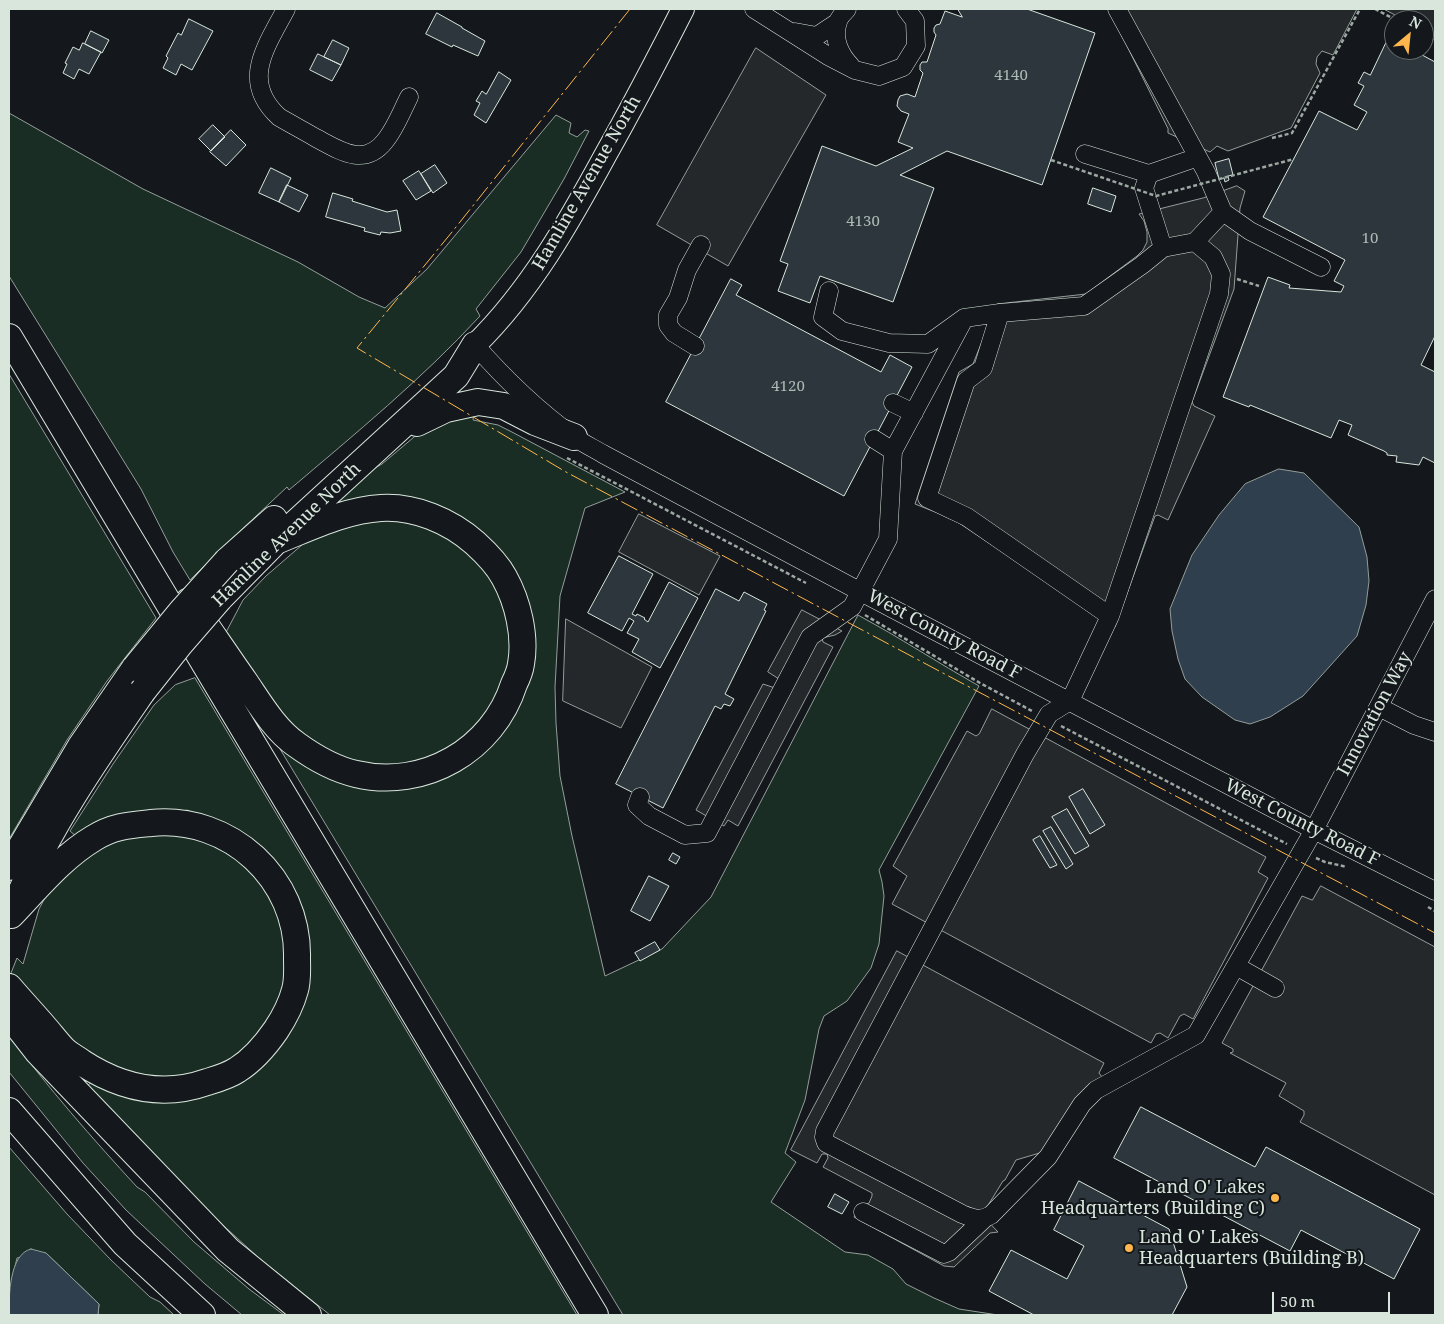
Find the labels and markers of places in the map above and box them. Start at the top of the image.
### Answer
place label: Land O' Lakes Headquarters (Building C) [1041,1177,1265,1220]
marker: Land O' Lakes Headquarters (Building C) [1269,1192,1281,1204]
place label: Land O' Lakes Headquarters (Building B) [1139,1227,1364,1270]
marker: Land O' Lakes Headquarters (Building B) [1123,1242,1135,1254]

